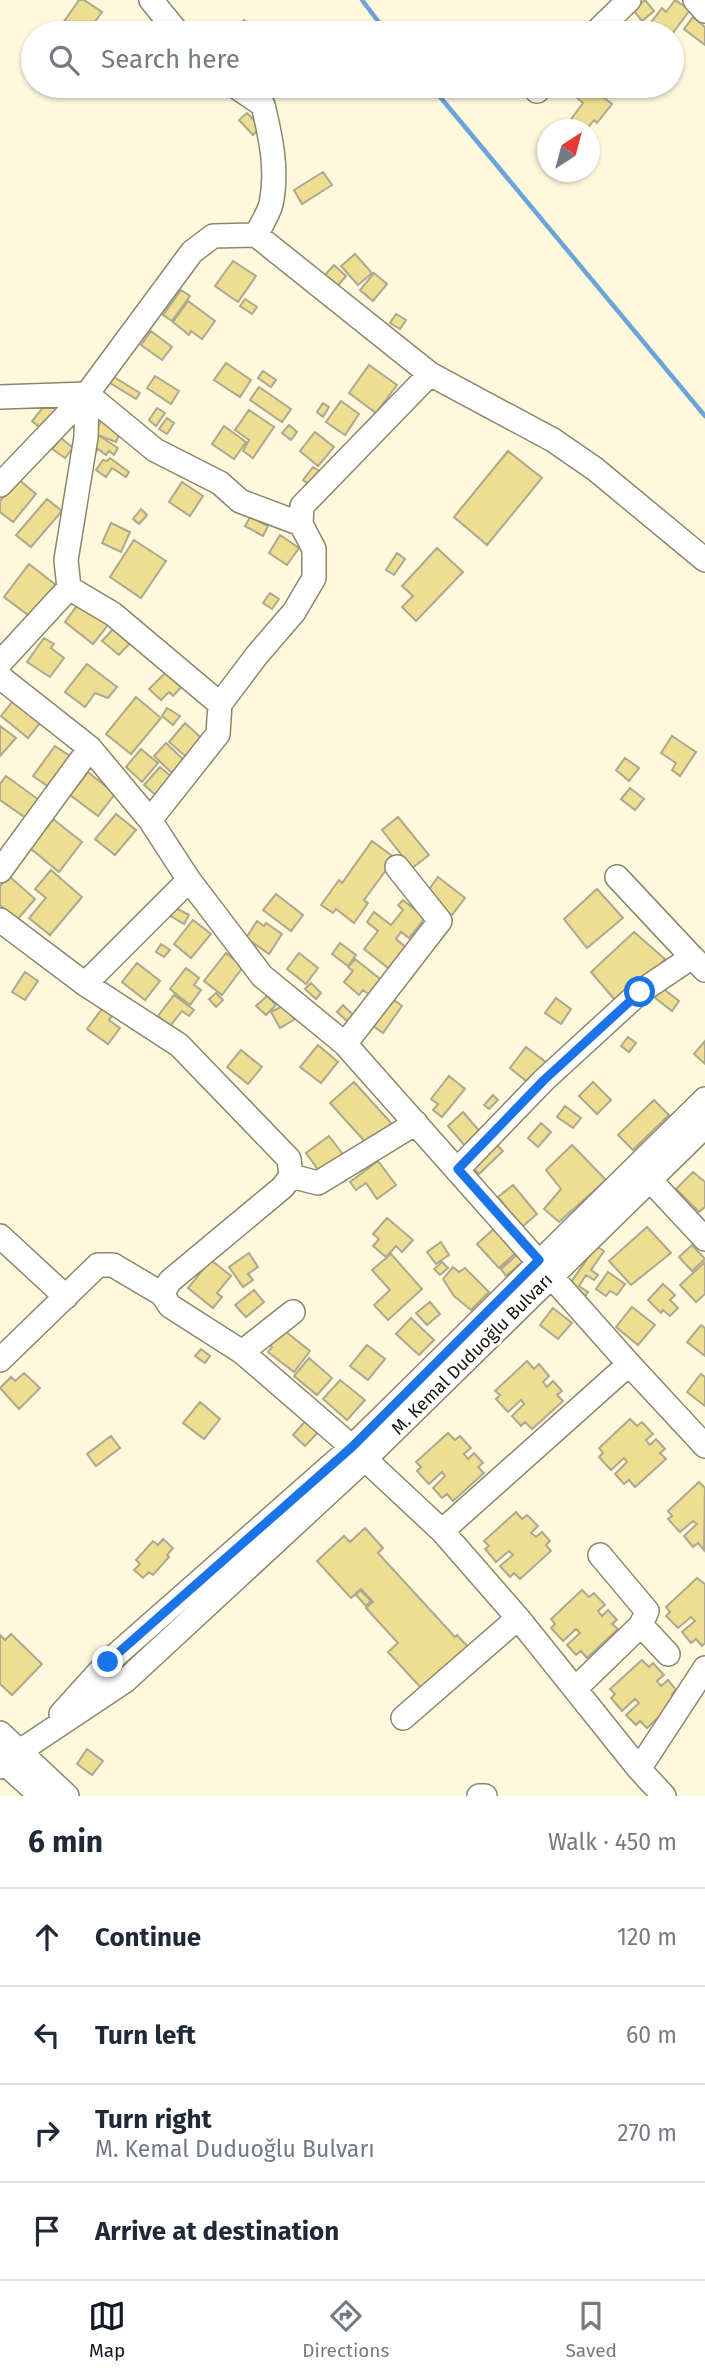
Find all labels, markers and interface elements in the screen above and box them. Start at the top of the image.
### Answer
search box [21,21,684,98]
icon: search [45,41,83,79]
text: Search here [101,44,240,75]
north arrow [537,119,600,182]
route start [624,976,655,1007]
street label: M. Kemal Duduoğlu Bulvarı [387,1269,557,1439]
route end [92,1646,123,1677]
text: 6 min [28,1824,103,1860]
text: Walk · 450 m [548,1828,677,1856]
icon: ahead [28,1918,66,1956]
text: Continue [95,1922,201,1953]
text: 120 m [617,1923,677,1951]
icon: left [28,2016,66,2054]
text: Turn left [95,2020,196,2051]
text: 60 m [626,2021,677,2049]
text: Turn right [95,2104,212,2135]
icon: right [28,2114,66,2152]
text: 270 m [617,2119,677,2147]
text: M. Kemal Duduoğlu Bulvarı [95,2135,375,2163]
icon: arrive [28,2212,66,2250]
text: Arrive at destination [95,2216,339,2247]
tab: Map [88,2297,126,2362]
tab: Directions [302,2297,389,2362]
tab: Saved [566,2297,617,2362]

